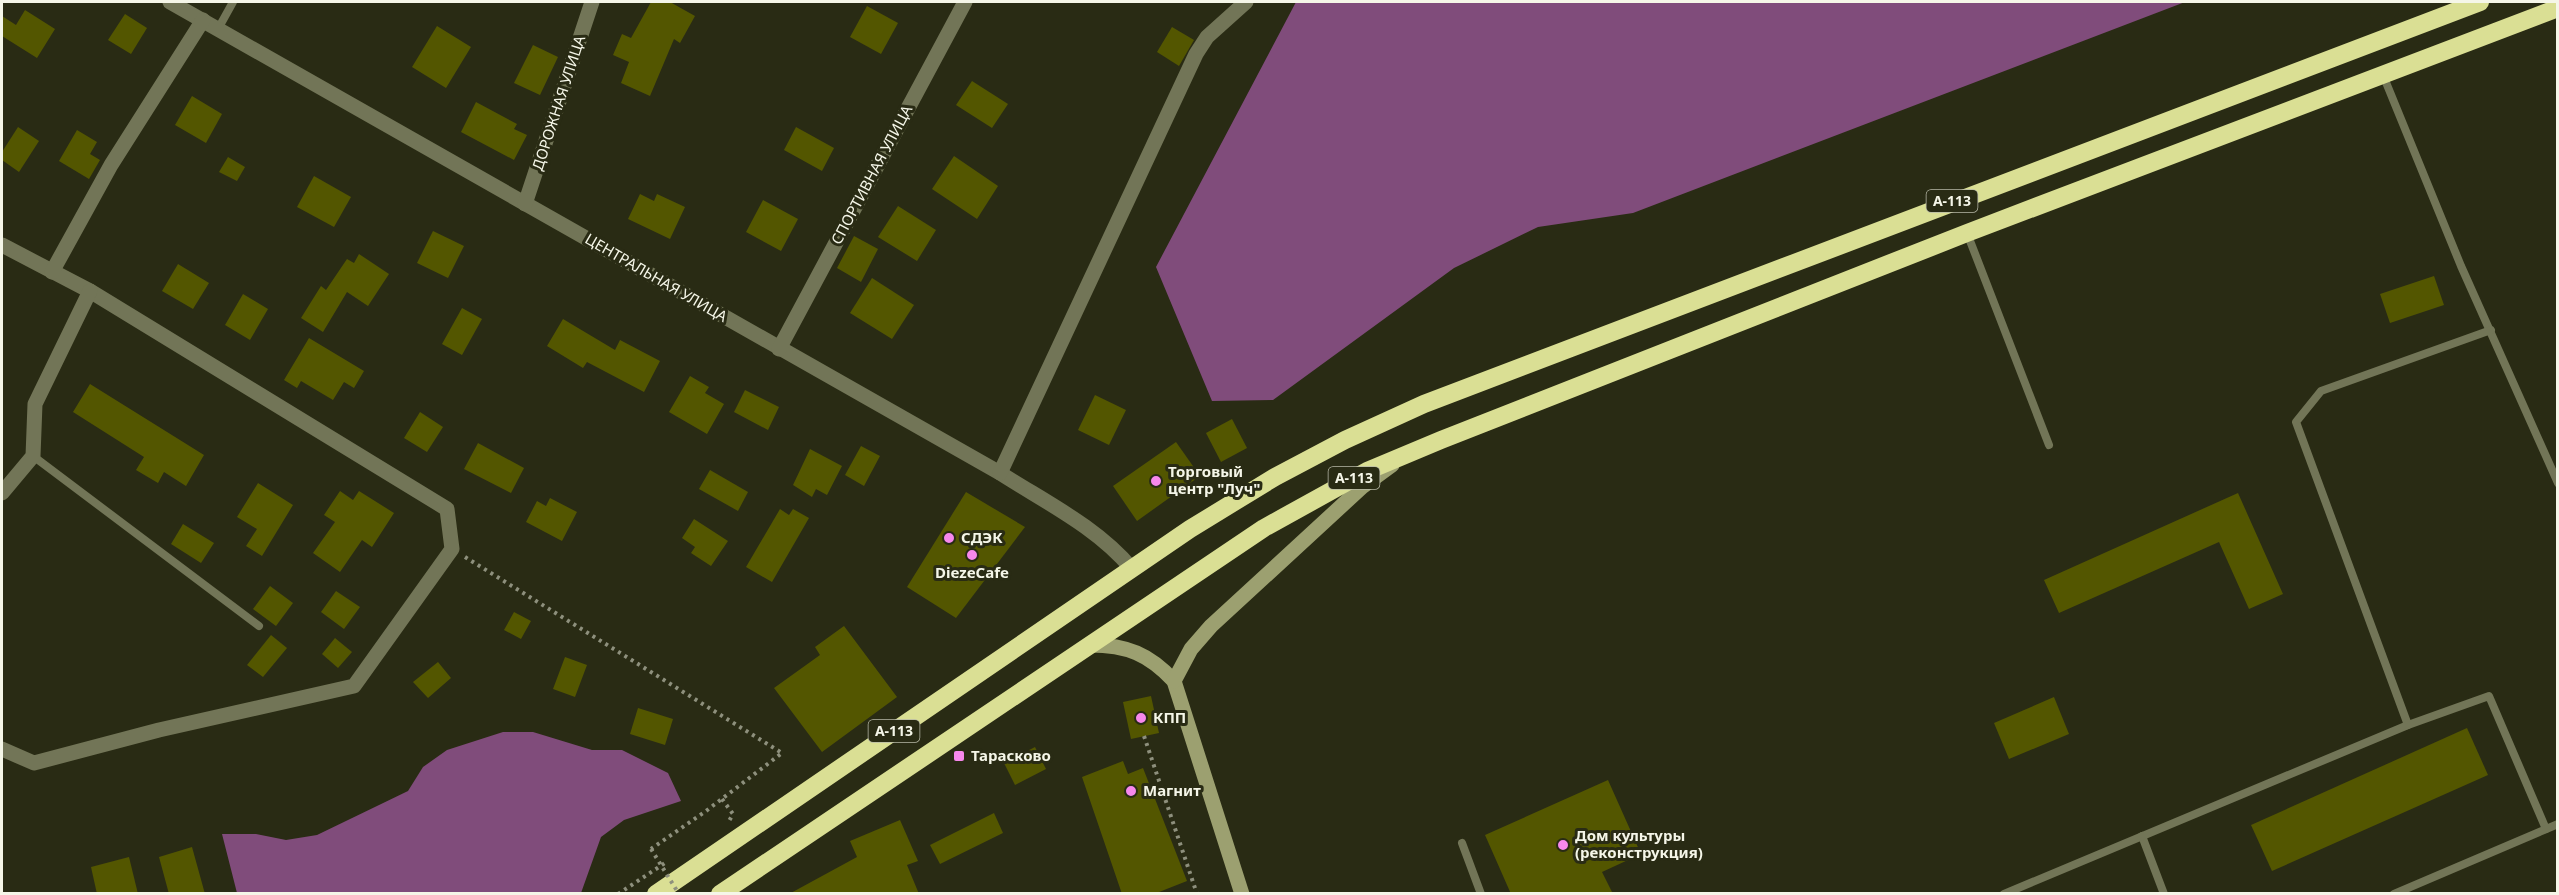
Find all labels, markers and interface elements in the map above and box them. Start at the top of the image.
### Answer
street label: ДОРОЖНАЯ УЛИЦА [527,32,589,173]
street label: СПОРТИВНАЯ УЛИЦА [826,101,917,248]
road number: А-113 [1926,190,1978,212]
street label: ЦЕНТРАЛЬНАЯ УЛИЦА [582,228,732,326]
place label: Торговый центр "Луч" [1168,461,1260,498]
road number: А-113 [1328,467,1380,489]
marker: Торговый центр "Луч" [1149,474,1163,488]
place label: СДЭК [961,527,1003,547]
marker: СДЭК [942,531,956,545]
marker: DiezeCafe [965,548,979,562]
place label: DiezeCafe [935,562,1009,582]
place label: КПП [1153,707,1186,727]
marker: КПП [1134,711,1148,725]
road number: А-113 [868,720,920,742]
place label: Тарасково [971,745,1051,765]
marker: Тарасково [952,749,966,763]
place label: Магнит [1143,780,1201,800]
marker: Магнит [1124,784,1138,798]
place label: Дом культуры (реконструкция) [1575,825,1703,862]
marker: Дом культуры (реконструкция) [1556,838,1570,852]

